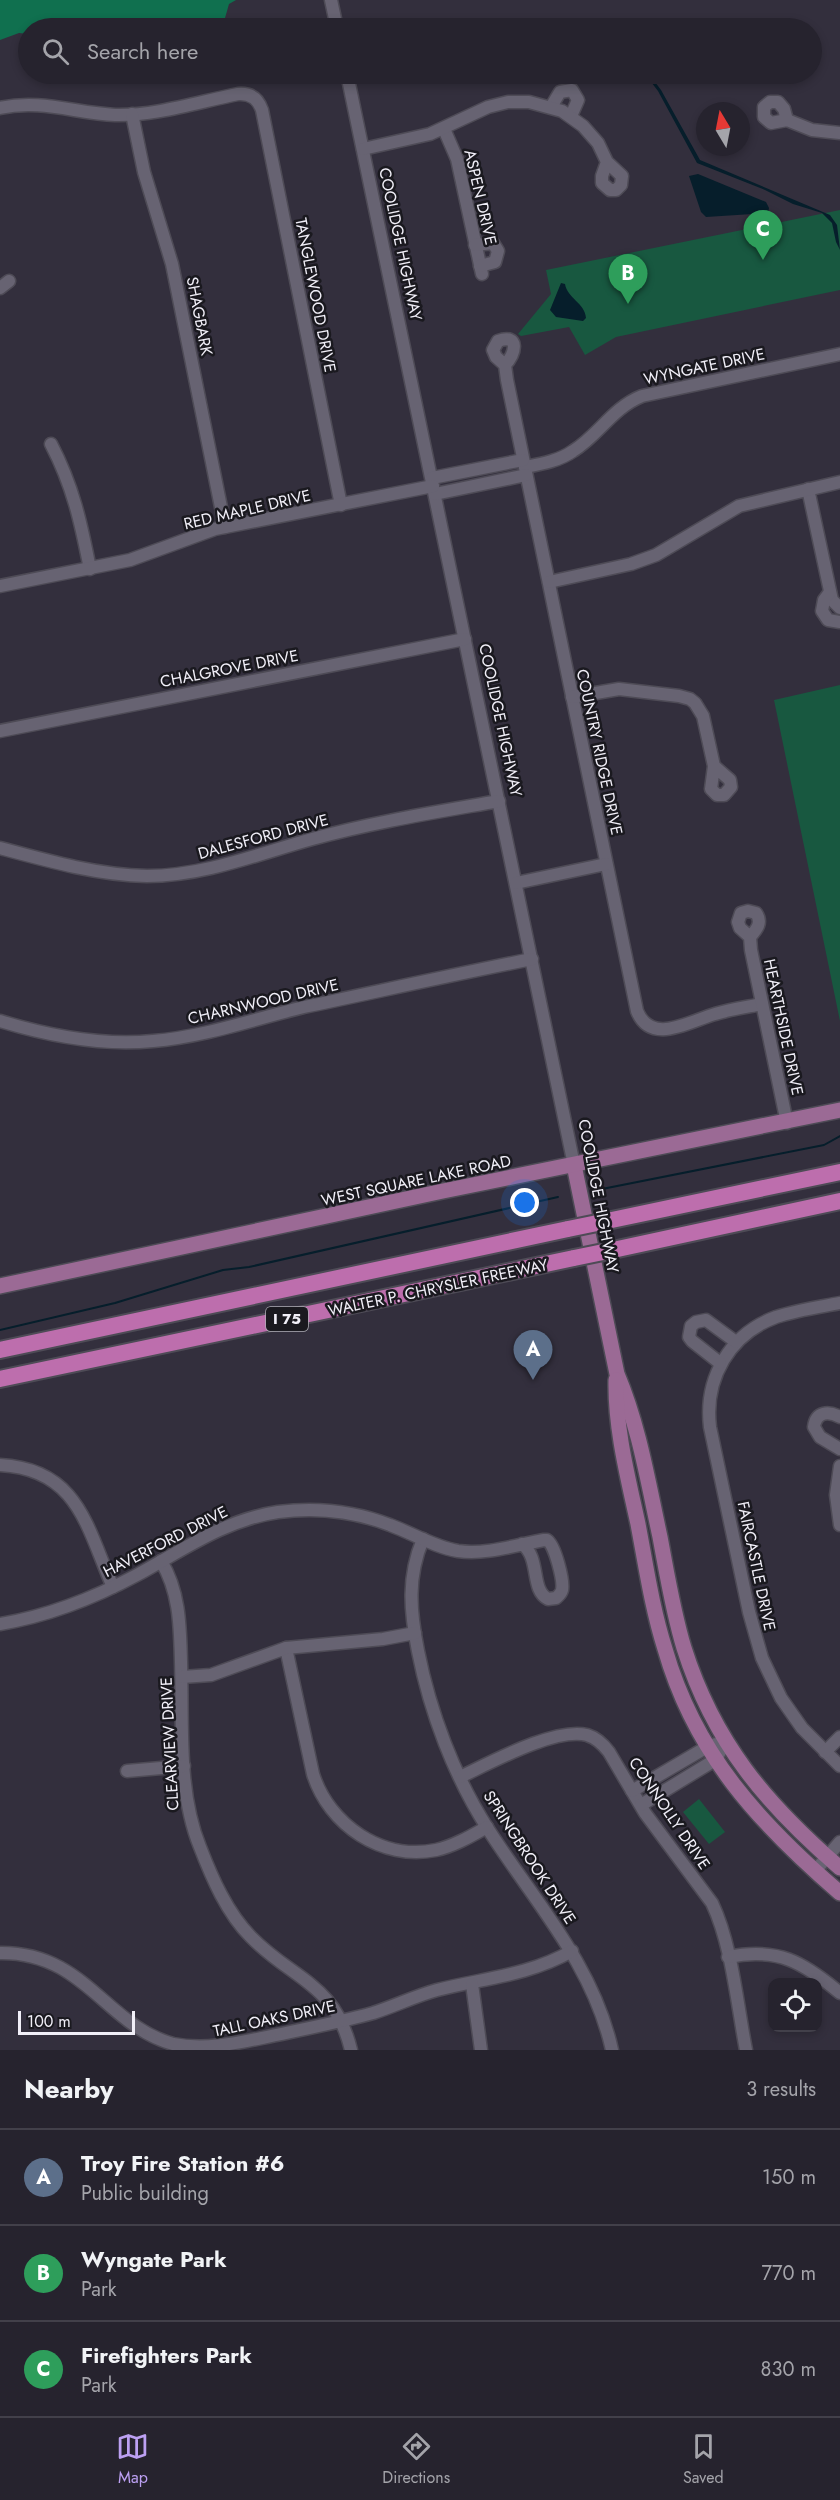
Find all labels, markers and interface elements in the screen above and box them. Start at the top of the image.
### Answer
search box [18,18,822,84]
icon: search [39,35,72,68]
text: Search here [87,35,198,67]
north arrow [696,102,750,156]
street label: ASPEN DRIVE [458,147,503,247]
street label: COOLIDGE HIGHWAY [373,165,428,323]
pin: C [744,210,783,260]
street label: TANGLEWOOD DRIVE [289,216,342,374]
pin: B [608,254,648,304]
street label: SHAGBARK [181,275,218,358]
street label: WYNGATE DRIVE [641,342,767,391]
street label: RED MAPLE DRIVE [181,484,313,535]
street label: COOLIDGE HIGHWAY [473,641,528,799]
street label: CHALGROVE DRIVE [158,644,300,693]
street label: COUNTRY RIDGE DRIVE [571,667,628,837]
street label: DALESFORD DRIVE [195,808,331,865]
street label: HEARTHSIDE DRIVE [758,957,809,1097]
street label: CHARNWOOD DRIVE [185,973,341,1030]
street label: COOLIDGE HIGHWAY [572,1117,625,1275]
street label: WEST SQUARE LAKE ROAD [319,1149,513,1212]
your location [510,1188,539,1217]
street label: WALTER P. CHRYSLER FREEWAY [326,1253,550,1322]
road number: I 75 [266,1307,308,1331]
pin: A [514,1330,552,1380]
street label: FAIRCASTLE DRIVE [732,1499,781,1633]
street label: HAVERFORD DRIVE [99,1500,232,1583]
street label: CLEARVIEW DRIVE [155,1677,184,1811]
street label: CONNOLLY DRIVE [623,1752,716,1874]
street label: SPRINGBROOK DRIVE [478,1786,582,1929]
map controls [768,1978,822,2032]
button: locate [768,1978,822,2032]
street label: TALL OAKS DRIVE [211,1994,337,2043]
scale bar [18,2008,135,2036]
text: 100 m [27,2010,71,2033]
text: Nearby [24,2070,113,2108]
text: 3 results [746,2075,816,2104]
text: Troy Fire Station #6 [81,2147,284,2179]
text: A [36,2163,51,2192]
text: 150 m [762,2163,816,2192]
text: Public building [81,2179,209,2208]
text: Wyngate Park [81,2243,227,2275]
text: B [37,2259,50,2288]
text: 770 m [761,2259,816,2288]
text: Park [81,2275,117,2304]
text: Firefighters Park [81,2339,252,2371]
text: C [36,2355,51,2384]
text: 830 m [761,2355,816,2384]
text: Park [81,2371,117,2400]
tab: Map [116,2430,149,2489]
tab: Directions [382,2430,450,2489]
tab: Saved [683,2430,724,2489]

